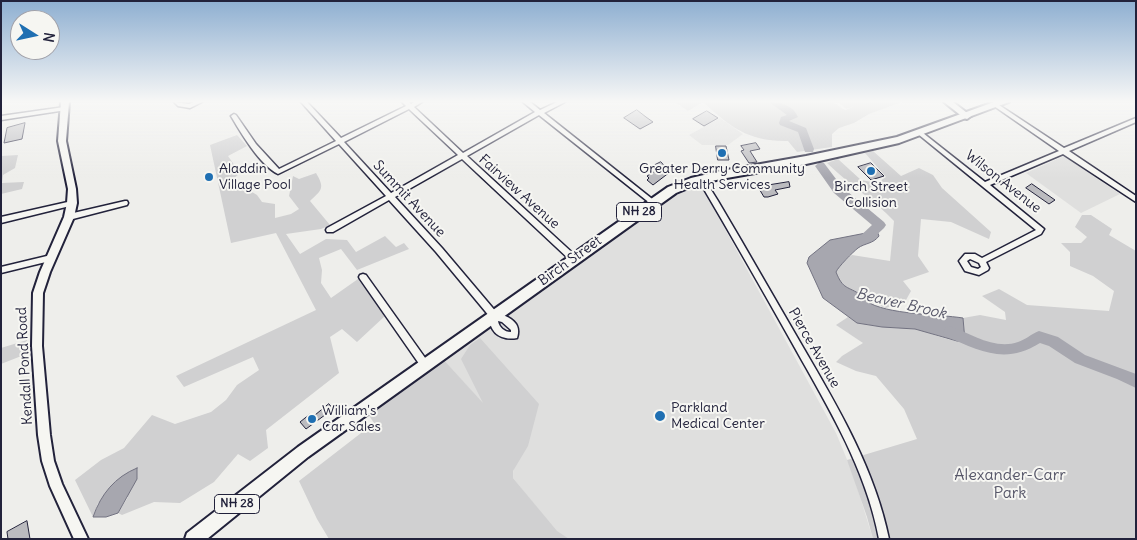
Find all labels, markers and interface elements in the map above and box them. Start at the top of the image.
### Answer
north arrow [10,10,60,60]
text: N [39,31,58,44]
marker: Greater Derry Community Health Services [716,147,728,159]
street label: Wilson Avenue [962,147,1044,217]
street label: Fairview Avenue [475,151,563,233]
street label: Summit Avenue [369,157,449,241]
place label: Aladdin Village Pool [219,161,291,193]
place label: Greater Derry Community Health Services [639,161,805,193]
marker: Birch Street Collision [865,165,877,177]
marker: Aladdin Village Pool [203,171,215,183]
place label: Birch Street Collision [834,179,908,212]
road number: NH 28 [616,202,662,222]
street label: Birch Street [535,233,605,289]
water label: Beaver Brook [854,285,948,323]
street label: Pierce Avenue [784,305,844,391]
street label: Kendall Pond Road [14,307,36,425]
place label: Parkland Medical Center [671,400,765,432]
place label: William's Car Sales [322,403,381,436]
marker: Parkland Medical Center [653,409,667,423]
marker: William's Car Sales [306,413,318,425]
park label: Alexander-Carr Park [954,465,1066,503]
road number: NH 28 [214,494,260,514]

